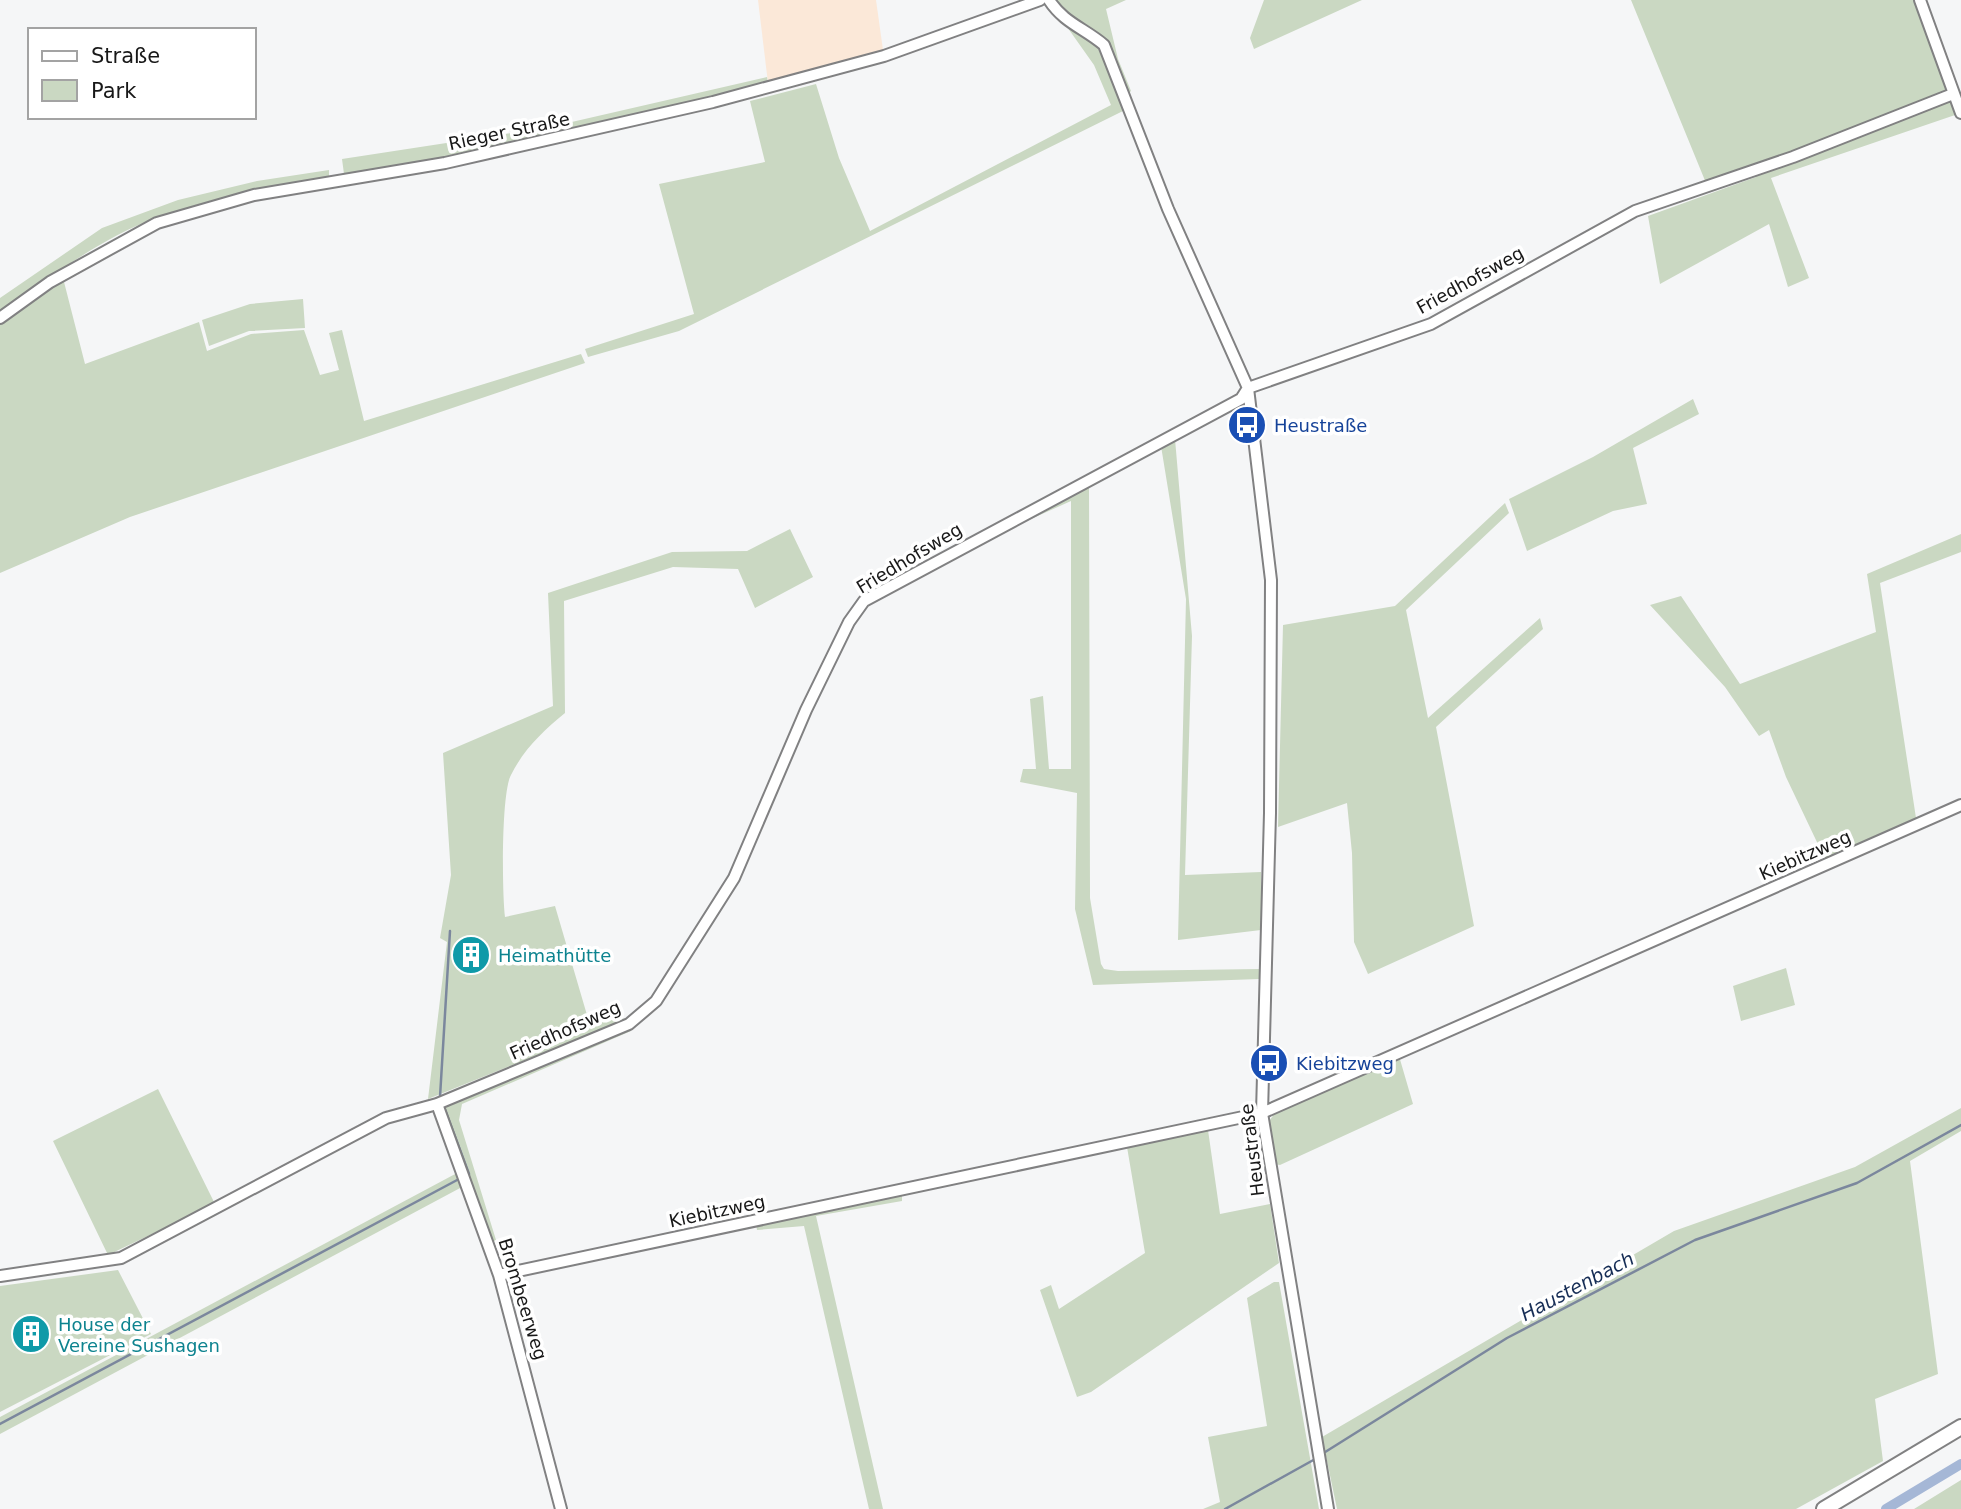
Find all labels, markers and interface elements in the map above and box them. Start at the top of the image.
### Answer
legend [28,28,256,119]
text: Straße [91,44,160,68]
text: Park [91,79,137,103]
street label: Rieger Straße [446,108,572,154]
street label: Friedhofsweg [1413,242,1527,318]
bus stop icon: Heustraße [1226,404,1268,446]
place label: Heustraße [1274,415,1367,436]
street label: Friedhofsweg [852,518,966,598]
street label: Kiebitzweg [1756,825,1854,885]
building icon: Heimathütte [450,934,492,976]
place label: Heimathütte [498,945,611,966]
street label: Friedhofsweg [506,996,624,1064]
bus stop icon: Kiebitzweg [1248,1042,1290,1084]
place label: Kiebitzweg [1296,1053,1394,1074]
street label: Heustraße [1236,1102,1268,1198]
street label: Kiebitzweg [667,1191,767,1231]
street label: Brombeerweg [495,1236,551,1362]
water label: Haustenbach [1517,1247,1637,1325]
building icon: House der Vereine Sushagen [10,1313,52,1355]
place label: House der Vereine Sushagen [58,1314,220,1356]

